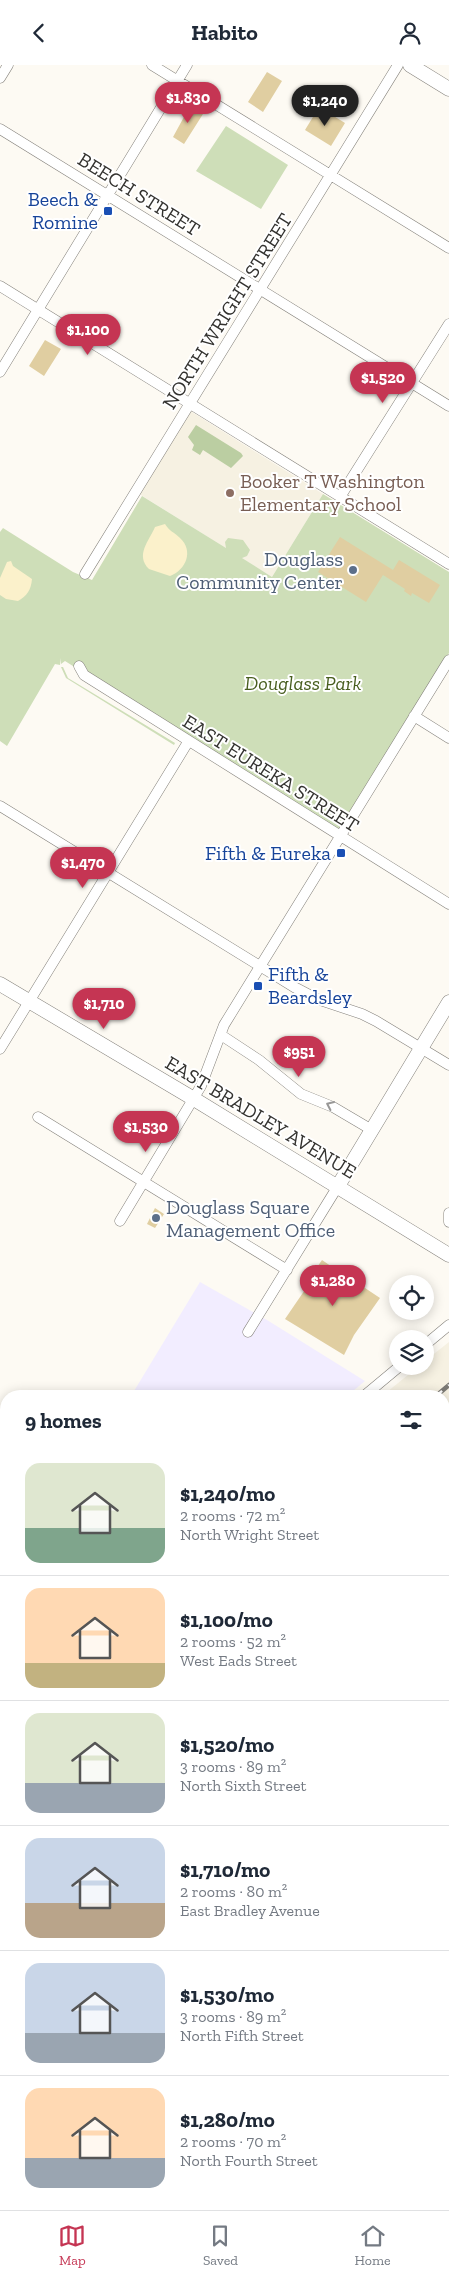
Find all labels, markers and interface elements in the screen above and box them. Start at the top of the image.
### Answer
icon: back [25,19,53,47]
text: Habito [191,19,258,46]
icon: person [396,19,424,47]
pin: $1,830 [147,82,229,124]
pin: $1,240 [284,85,366,127]
text: $1,830 [166,88,210,107]
text: $1,240 [303,91,347,110]
street label: BEECH STREET [73,147,205,241]
place label: Beech & Romine [28,187,98,234]
marker: Beech & Romine [102,205,114,217]
street label: NORTH WRIGHT STREET [157,209,297,413]
pin: $1,100 [47,313,129,356]
text: $1,100 [67,320,109,339]
pin: $1,520 [342,361,424,404]
text: $1,520 [361,368,405,387]
place label: Booker T Washington Elementary School [240,469,425,516]
marker: Booker T Washington Elementary School [224,487,236,499]
place label: Douglass Community Center [176,547,343,594]
marker: Douglass Community Center [347,564,359,576]
park label: Douglass Park [245,671,361,695]
street label: EAST EUREKA STREET [178,709,364,837]
place label: Fifth & Eureka [205,841,331,865]
pin: $1,470 [42,847,124,889]
marker: Fifth & Eureka [335,847,347,859]
text: $1,470 [61,853,105,872]
place label: Fifth & Beardsley [268,962,353,1009]
marker: Fifth & Beardsley [252,980,264,992]
pin: $1,710 [63,987,145,1030]
text: $1,710 [83,994,125,1013]
pin: $951 [269,1035,329,1078]
text: $951 [283,1042,315,1061]
street label: EAST BRADLEY AVENUE [161,1050,361,1184]
one-way arrow [326,1102,335,1112]
pin: $1,530 [105,1111,187,1153]
text: $1,530 [124,1117,168,1136]
place label: Douglass Square Management Office [166,1195,335,1242]
marker: Douglass Square Management Office [150,1212,162,1224]
pin: $1,280 [292,1265,374,1307]
text: $1,280 [311,1271,355,1290]
map controls [389,1275,434,1375]
button: locate [389,1275,434,1320]
button: layers [389,1330,434,1375]
icon: filters [397,1406,425,1434]
text: 9 homes [25,1408,102,1433]
text: $1,240/mo [180,1481,275,1506]
icon: home [65,1483,125,1543]
text: 2 rooms · 72 m² [180,1506,285,1525]
text: North Wright Street [180,1525,319,1544]
text: $1,100/mo [180,1607,273,1632]
icon: home [65,1608,125,1668]
text: 2 rooms · 52 m² [180,1632,286,1651]
text: West Eads Street [180,1651,297,1670]
text: $1,520/mo [180,1732,274,1757]
icon: home [65,1733,125,1793]
text: 3 rooms · 89 m² [180,1757,286,1776]
text: North Sixth Street [180,1776,307,1795]
text: $1,710/mo [180,1857,270,1882]
icon: home [65,1858,125,1918]
text: 2 rooms · 80 m² [180,1882,287,1901]
text: East Bradley Avenue [180,1901,320,1920]
text: $1,530/mo [180,1982,274,2007]
icon: home [65,1983,125,2043]
text: 3 rooms · 89 m² [180,2007,286,2026]
text: North Fifth Street [180,2026,304,2045]
text: $1,280/mo [180,2107,275,2132]
icon: home [65,2108,125,2168]
text: 2 rooms · 70 m² [180,2132,286,2151]
text: North Fourth Street [180,2151,318,2170]
tab: Map [58,2222,86,2269]
tab: Saved [203,2222,238,2269]
tab: Home [355,2222,391,2269]

